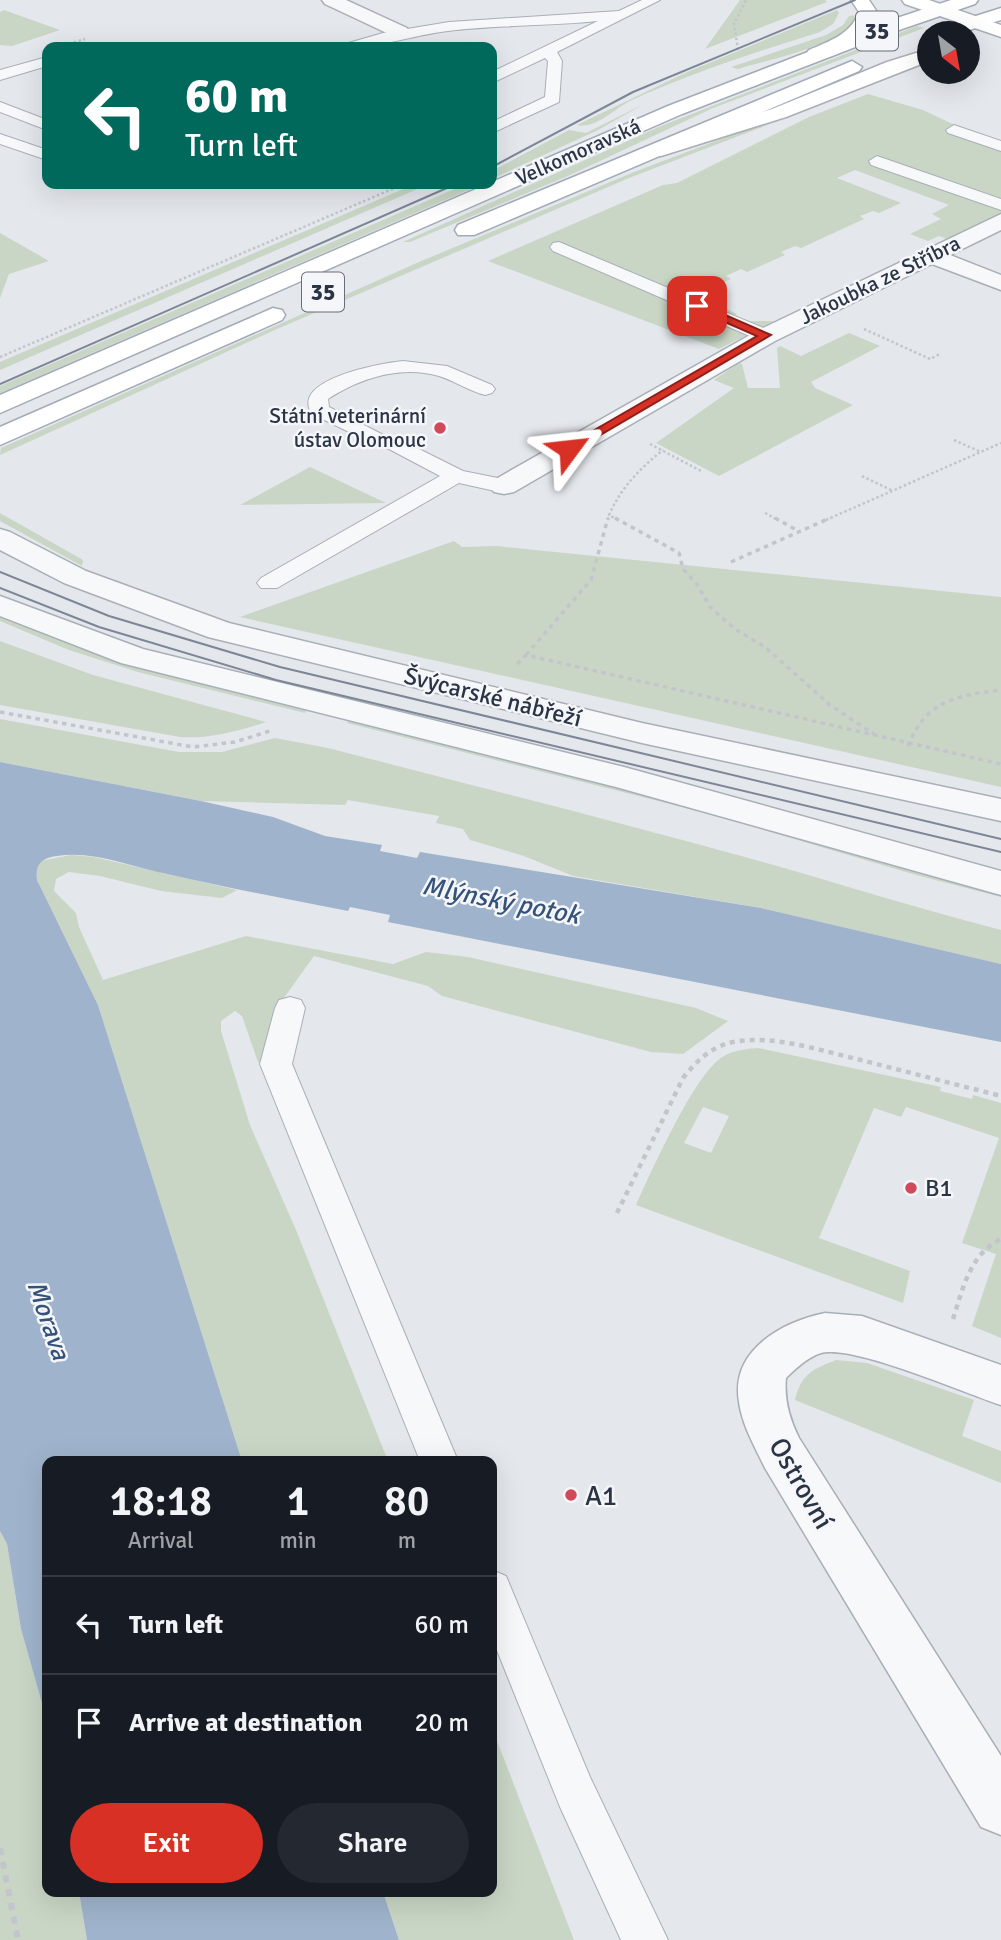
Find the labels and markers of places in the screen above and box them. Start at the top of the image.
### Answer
pin [667,276,727,336]
place label: Státní veterinární ústav Olomouc [269,403,426,453]
marker: Státní veterinární ústav Olomouc [432,420,448,436]
place label: B1 [925,1173,952,1203]
marker: B1 [903,1180,919,1196]
place label: A1 [585,1479,617,1513]
marker: A1 [563,1487,579,1503]

